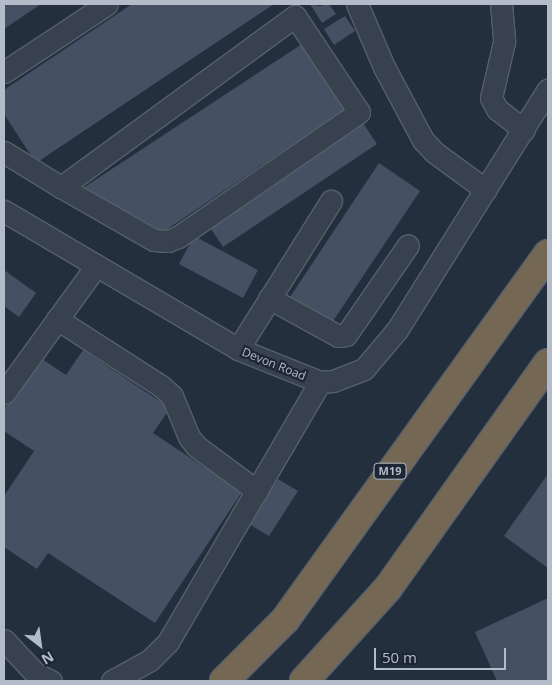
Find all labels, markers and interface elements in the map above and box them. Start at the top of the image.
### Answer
street label: Devon Road [240,345,308,383]
road number: M19 [372,462,408,480]
north arrow [15,620,65,670]
scale bar [377,638,510,670]
text: N [38,647,57,669]
text: 50 m [382,647,417,667]

